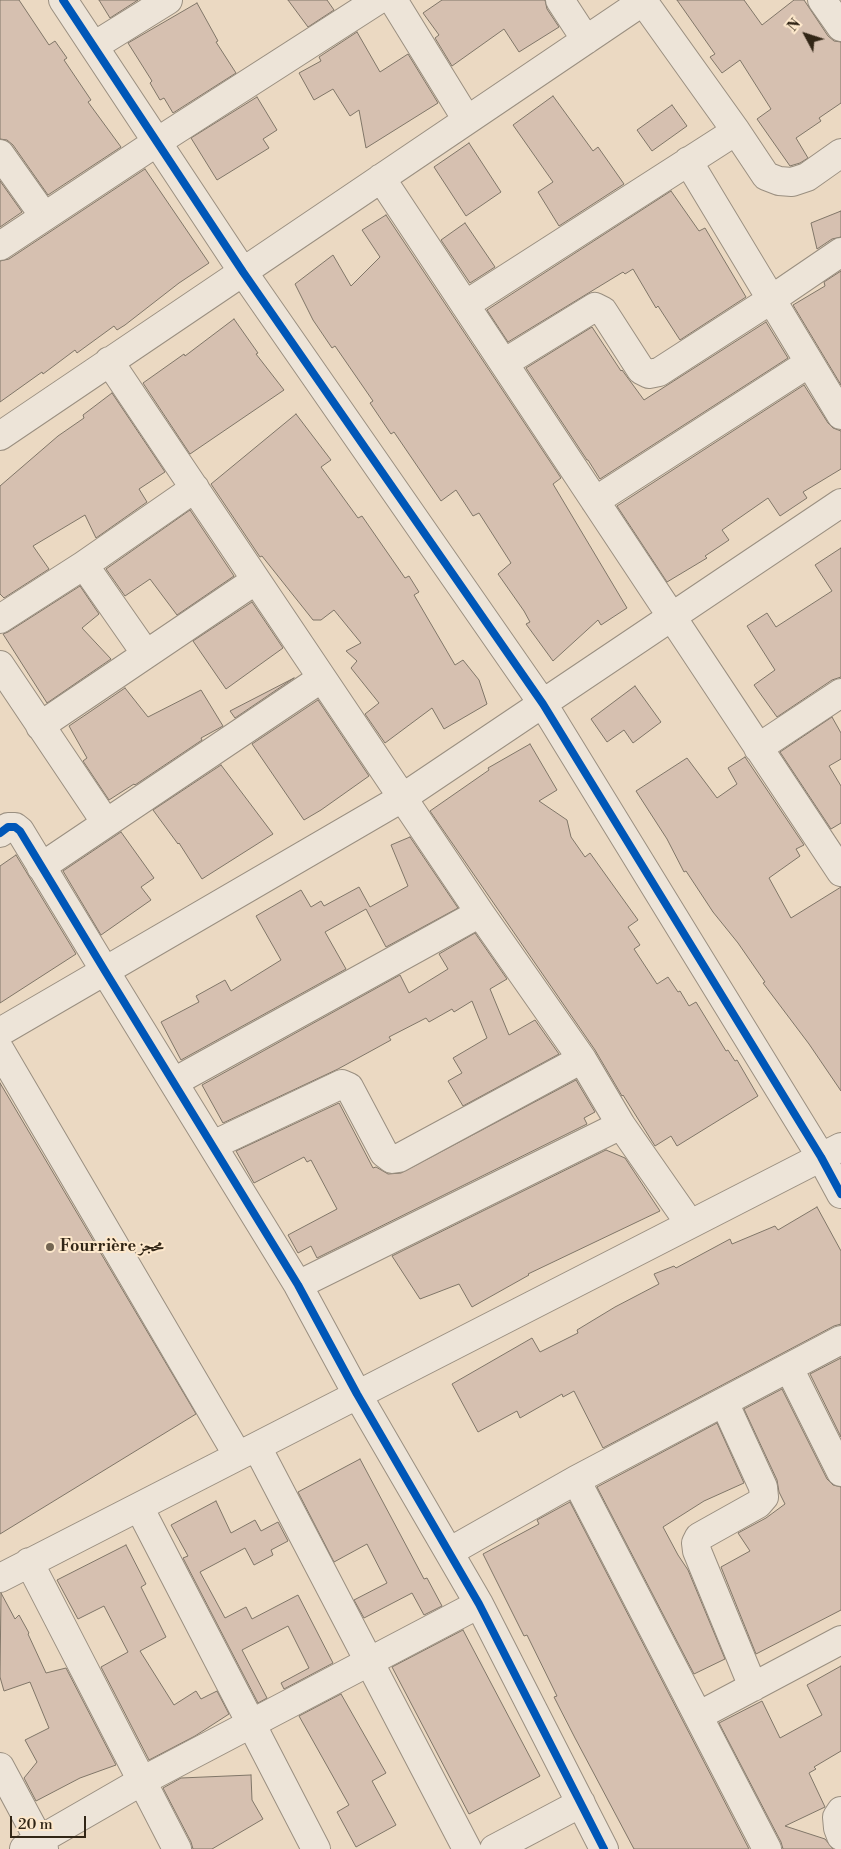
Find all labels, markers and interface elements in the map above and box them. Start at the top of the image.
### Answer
north arrow [781,10,831,60]
text: N [784,15,805,35]
place label: Fourrière محجز [60,1237,164,1257]
marker: Fourrière محجز [44,1241,56,1253]
scale bar [12,1806,89,1838]
text: 20 m [18,1815,53,1834]

